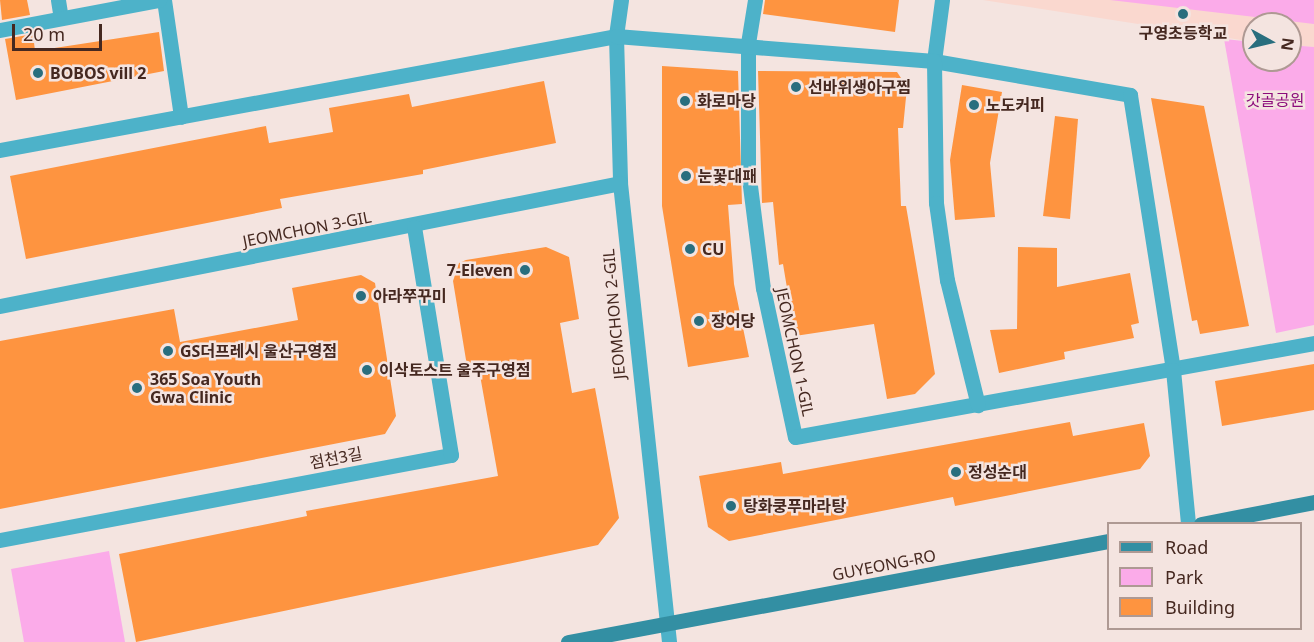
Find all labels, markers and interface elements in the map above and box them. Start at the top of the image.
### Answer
marker: 구영초등학교 [1176,7,1190,21]
scale bar [15,12,105,50]
north arrow [1242,12,1302,72]
text: 20 m [23,22,65,46]
place label: 구영초등학교 [1139,23,1227,43]
text: N [1276,36,1300,52]
place label: BOBOS vill 2 [50,63,146,83]
marker: BOBOS vill 2 [31,66,45,80]
place label: 선바위생아구찜 [808,77,911,97]
marker: 선바위생아구찜 [789,80,803,94]
park label: 갓골공원 [1246,90,1304,110]
place label: 화로마당 [697,91,756,111]
marker: 화로마당 [678,94,692,108]
place label: 노도커피 [986,95,1045,115]
marker: 노도커피 [967,98,981,112]
place label: 눈꽃대패 [698,166,757,186]
marker: 눈꽃대패 [679,169,693,183]
street label: JEOMCHON 3-GIL [241,207,373,251]
place label: CU [702,239,724,259]
marker: CU [683,242,697,256]
street label: JEOMCHON 2-GIL [599,248,629,380]
place label: 7-Eleven [447,260,513,280]
marker: 7-Eleven [518,263,532,277]
place label: 아라쭈꾸미 [373,286,447,306]
street label: JEOMCHON 1-GIL [772,286,818,418]
marker: 아라쭈꾸미 [354,289,368,303]
place label: 장어당 [711,311,755,331]
marker: 장어당 [692,314,706,328]
place label: GS더프레시 울산구영점 [180,341,337,361]
marker: GS더프레시 울산구영점 [161,344,175,358]
place label: 이삭토스트 울주구영점 [379,360,530,380]
marker: 이삭토스트 울주구영점 [360,363,374,377]
place label: 365 Soa Youth Gwa Clinic [150,369,261,407]
marker: 365 Soa Youth Gwa Clinic [128,379,146,397]
street label: 점천3길 [308,443,364,473]
place label: 정성순대 [968,462,1027,482]
marker: 정성순대 [949,465,963,479]
place label: 탕화쿵푸마라탕 [743,496,846,516]
marker: 탕화쿵푸마라탕 [724,499,738,513]
legend [1107,522,1302,630]
text: Road [1165,535,1208,559]
street label: GUYEONG-RO [831,546,937,584]
text: Park [1165,565,1203,589]
text: Building [1165,595,1235,619]

